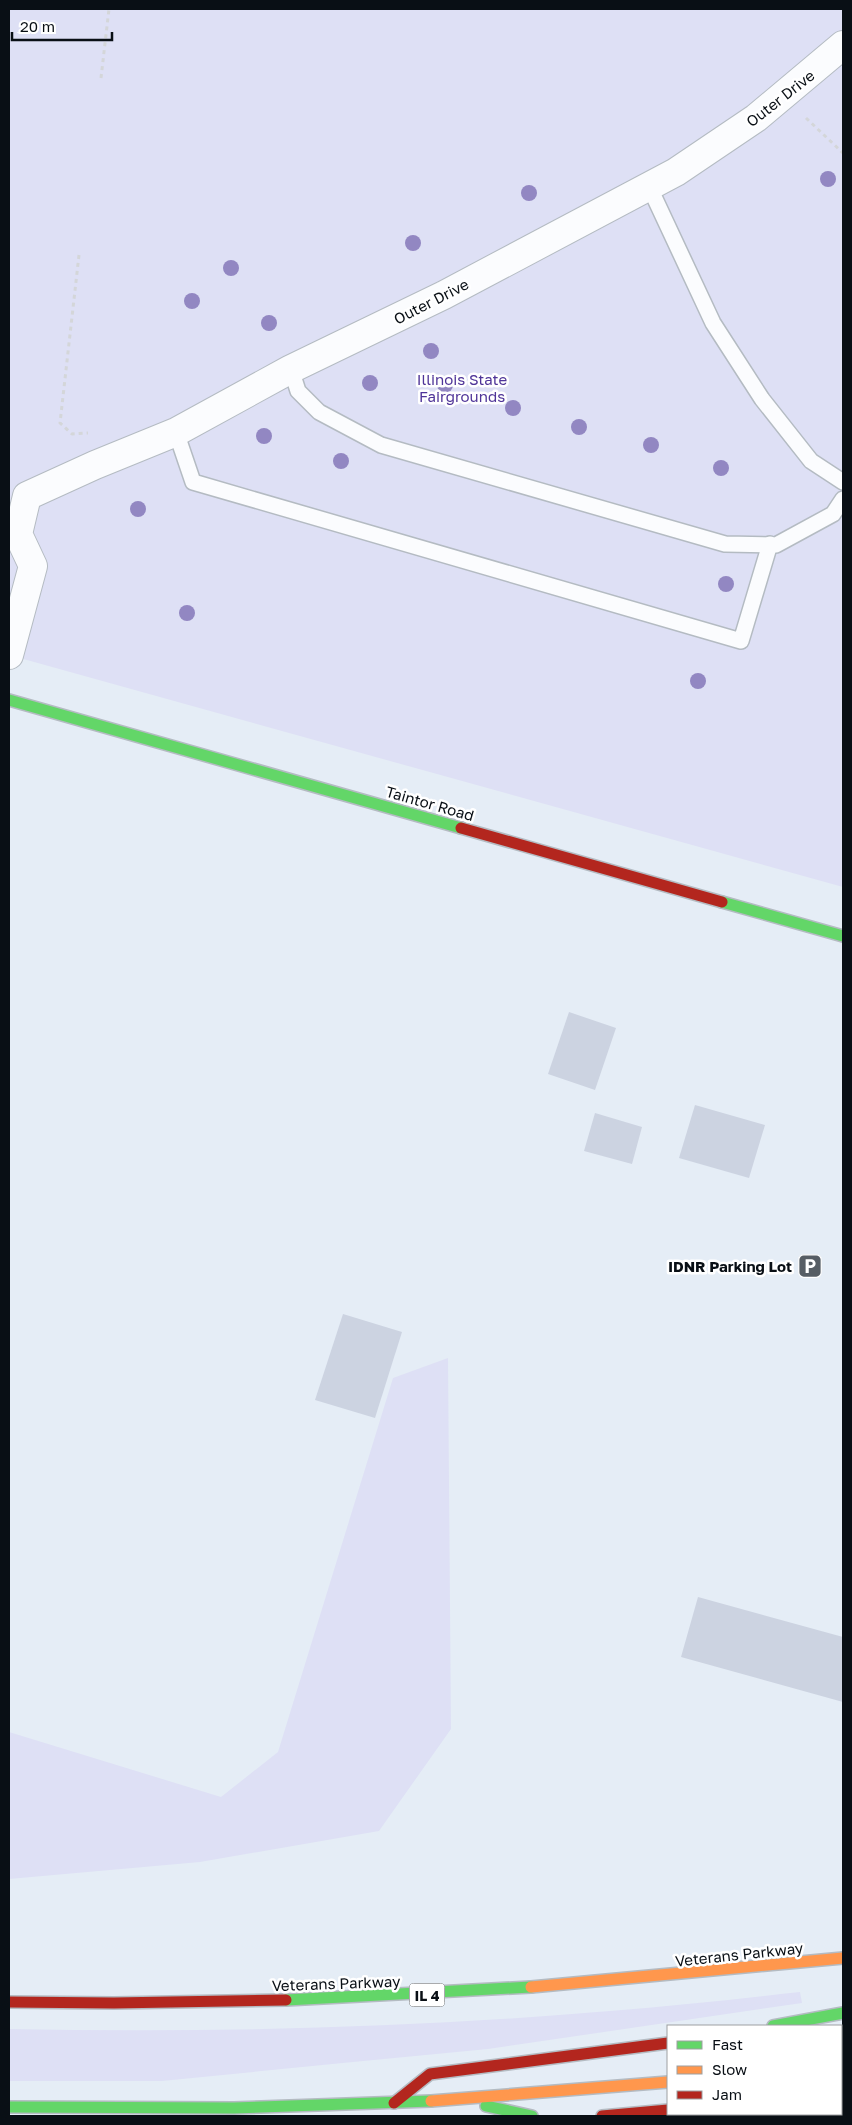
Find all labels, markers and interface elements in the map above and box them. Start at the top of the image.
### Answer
scale bar [12,10,112,42]
text: 20 m [20,17,55,35]
street label: Outer Drive [742,66,818,130]
street label: Outer Drive [391,274,472,328]
park label: Illinois State Fairgrounds [417,370,508,405]
street label: Taintor Road [384,782,476,824]
parking icon: IDNR Parking Lot [797,1253,823,1279]
place label: IDNR Parking Lot [668,1257,792,1275]
street label: Veterans Parkway [674,1938,805,1970]
street label: Veterans Parkway [271,1972,401,1994]
road number: IL 4 [410,1984,444,2006]
legend [667,2025,842,2115]
text: Fast [712,2035,743,2053]
text: Slow [712,2060,747,2078]
text: Jam [712,2085,742,2103]

